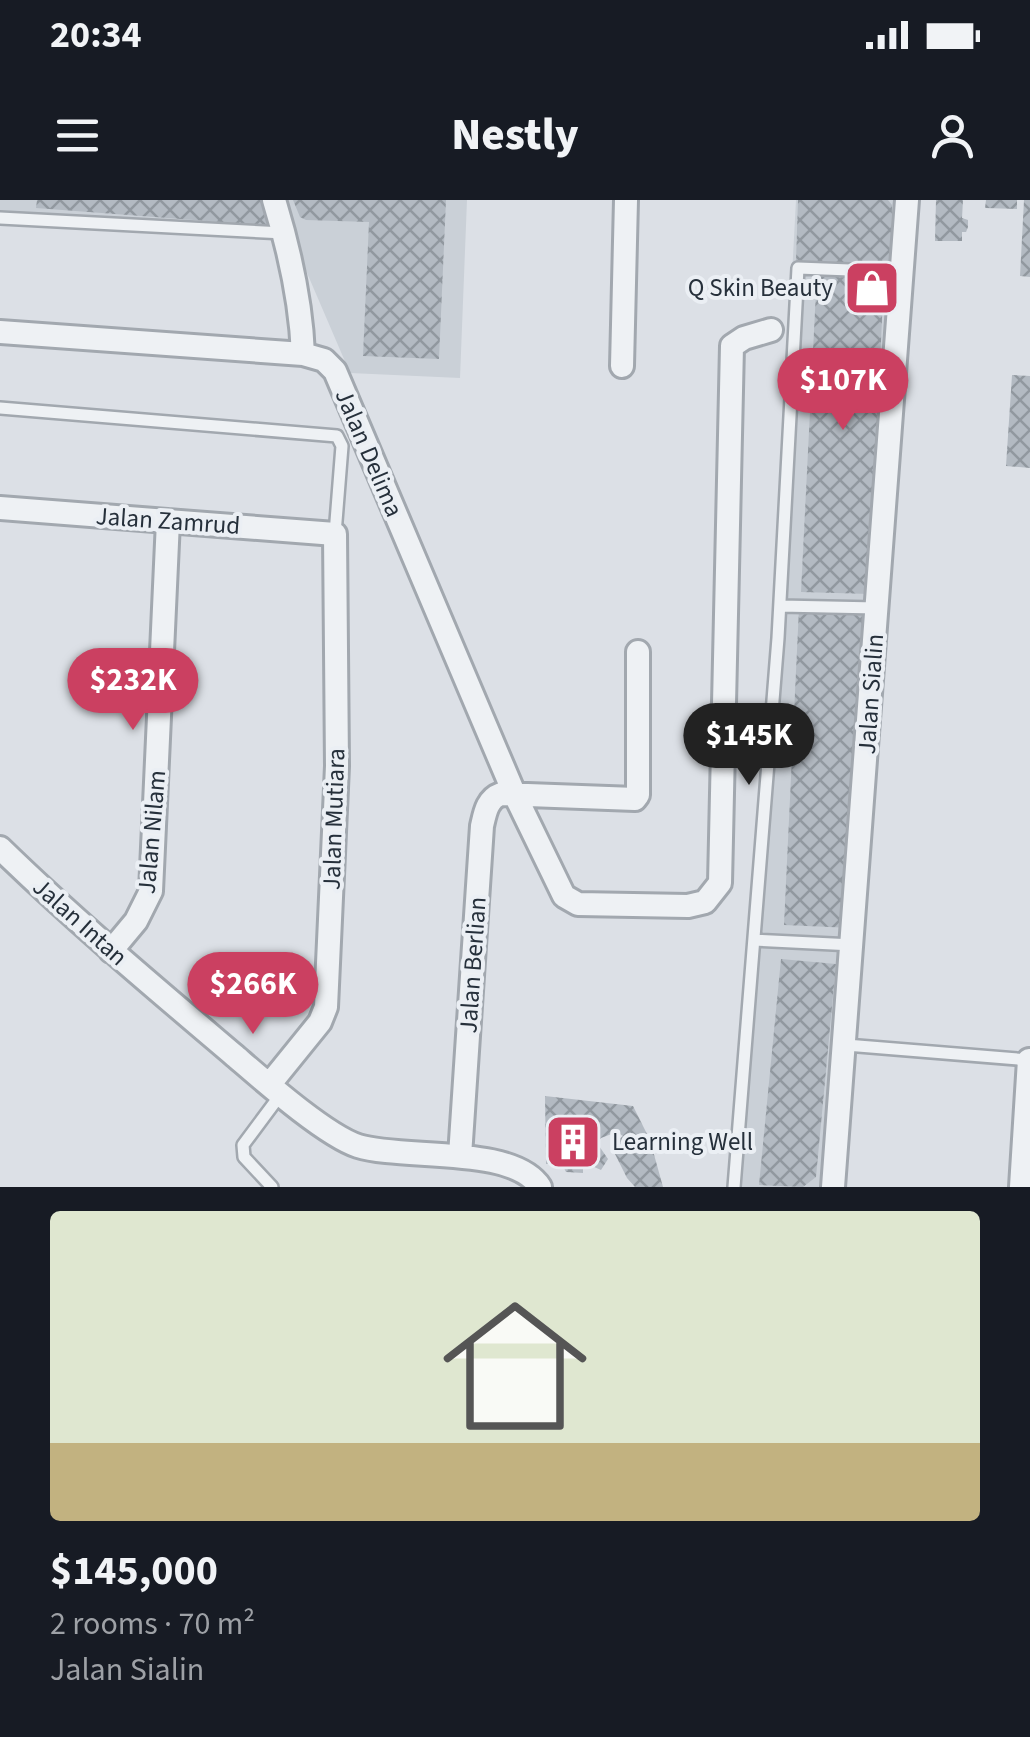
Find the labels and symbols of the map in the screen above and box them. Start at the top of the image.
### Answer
shop icon: Q Skin Beauty [842,258,902,318]
place label: Q Skin Beauty [688,270,833,306]
pin: $107K [773,348,913,433]
street label: Jalan Delima [326,383,412,523]
street label: Jalan Zamrud [95,498,241,544]
street label: Jalan Sialin [849,633,893,755]
pin: $232K [63,648,203,733]
pin: $145K [679,703,819,788]
street label: Jalan Mutiara [314,747,354,891]
street label: Jalan Nilam [129,769,175,895]
street label: Jalan Intan [25,870,135,974]
street label: Jalan Berlian [450,896,496,1034]
pin: $266K [183,952,323,1037]
building icon: Learning Well [543,1112,603,1172]
place label: Learning Well [612,1124,753,1160]

